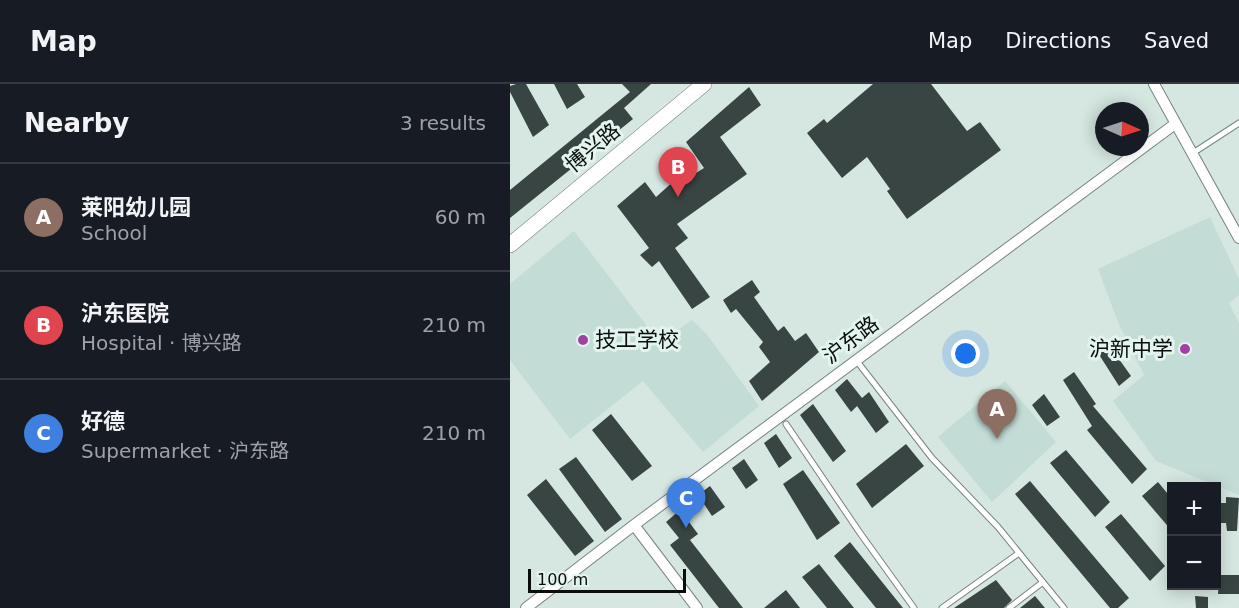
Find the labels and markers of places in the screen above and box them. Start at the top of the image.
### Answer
pin: B [658,147,698,197]
place label: 技工学校 [595,328,679,352]
marker: 技工学校 [576,333,590,347]
place label: 沪新中学 [1089,337,1173,361]
marker: 沪新中学 [1178,342,1192,356]
pin: A [978,390,1016,439]
pin: C [666,478,705,528]

